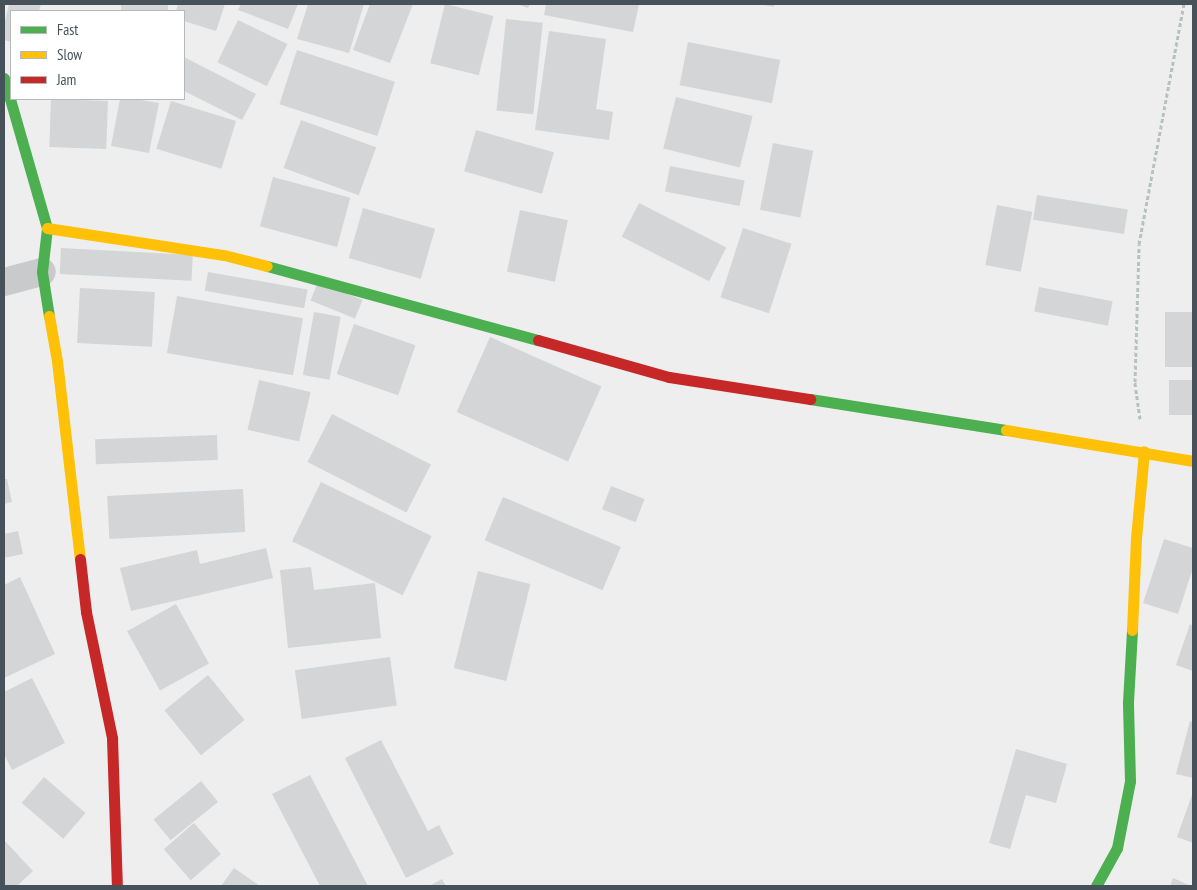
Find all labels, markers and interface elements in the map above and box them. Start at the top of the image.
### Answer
legend [10,10,185,100]
text: Fast [57,20,78,39]
text: Slow [57,45,82,64]
text: Jam [57,70,76,89]

